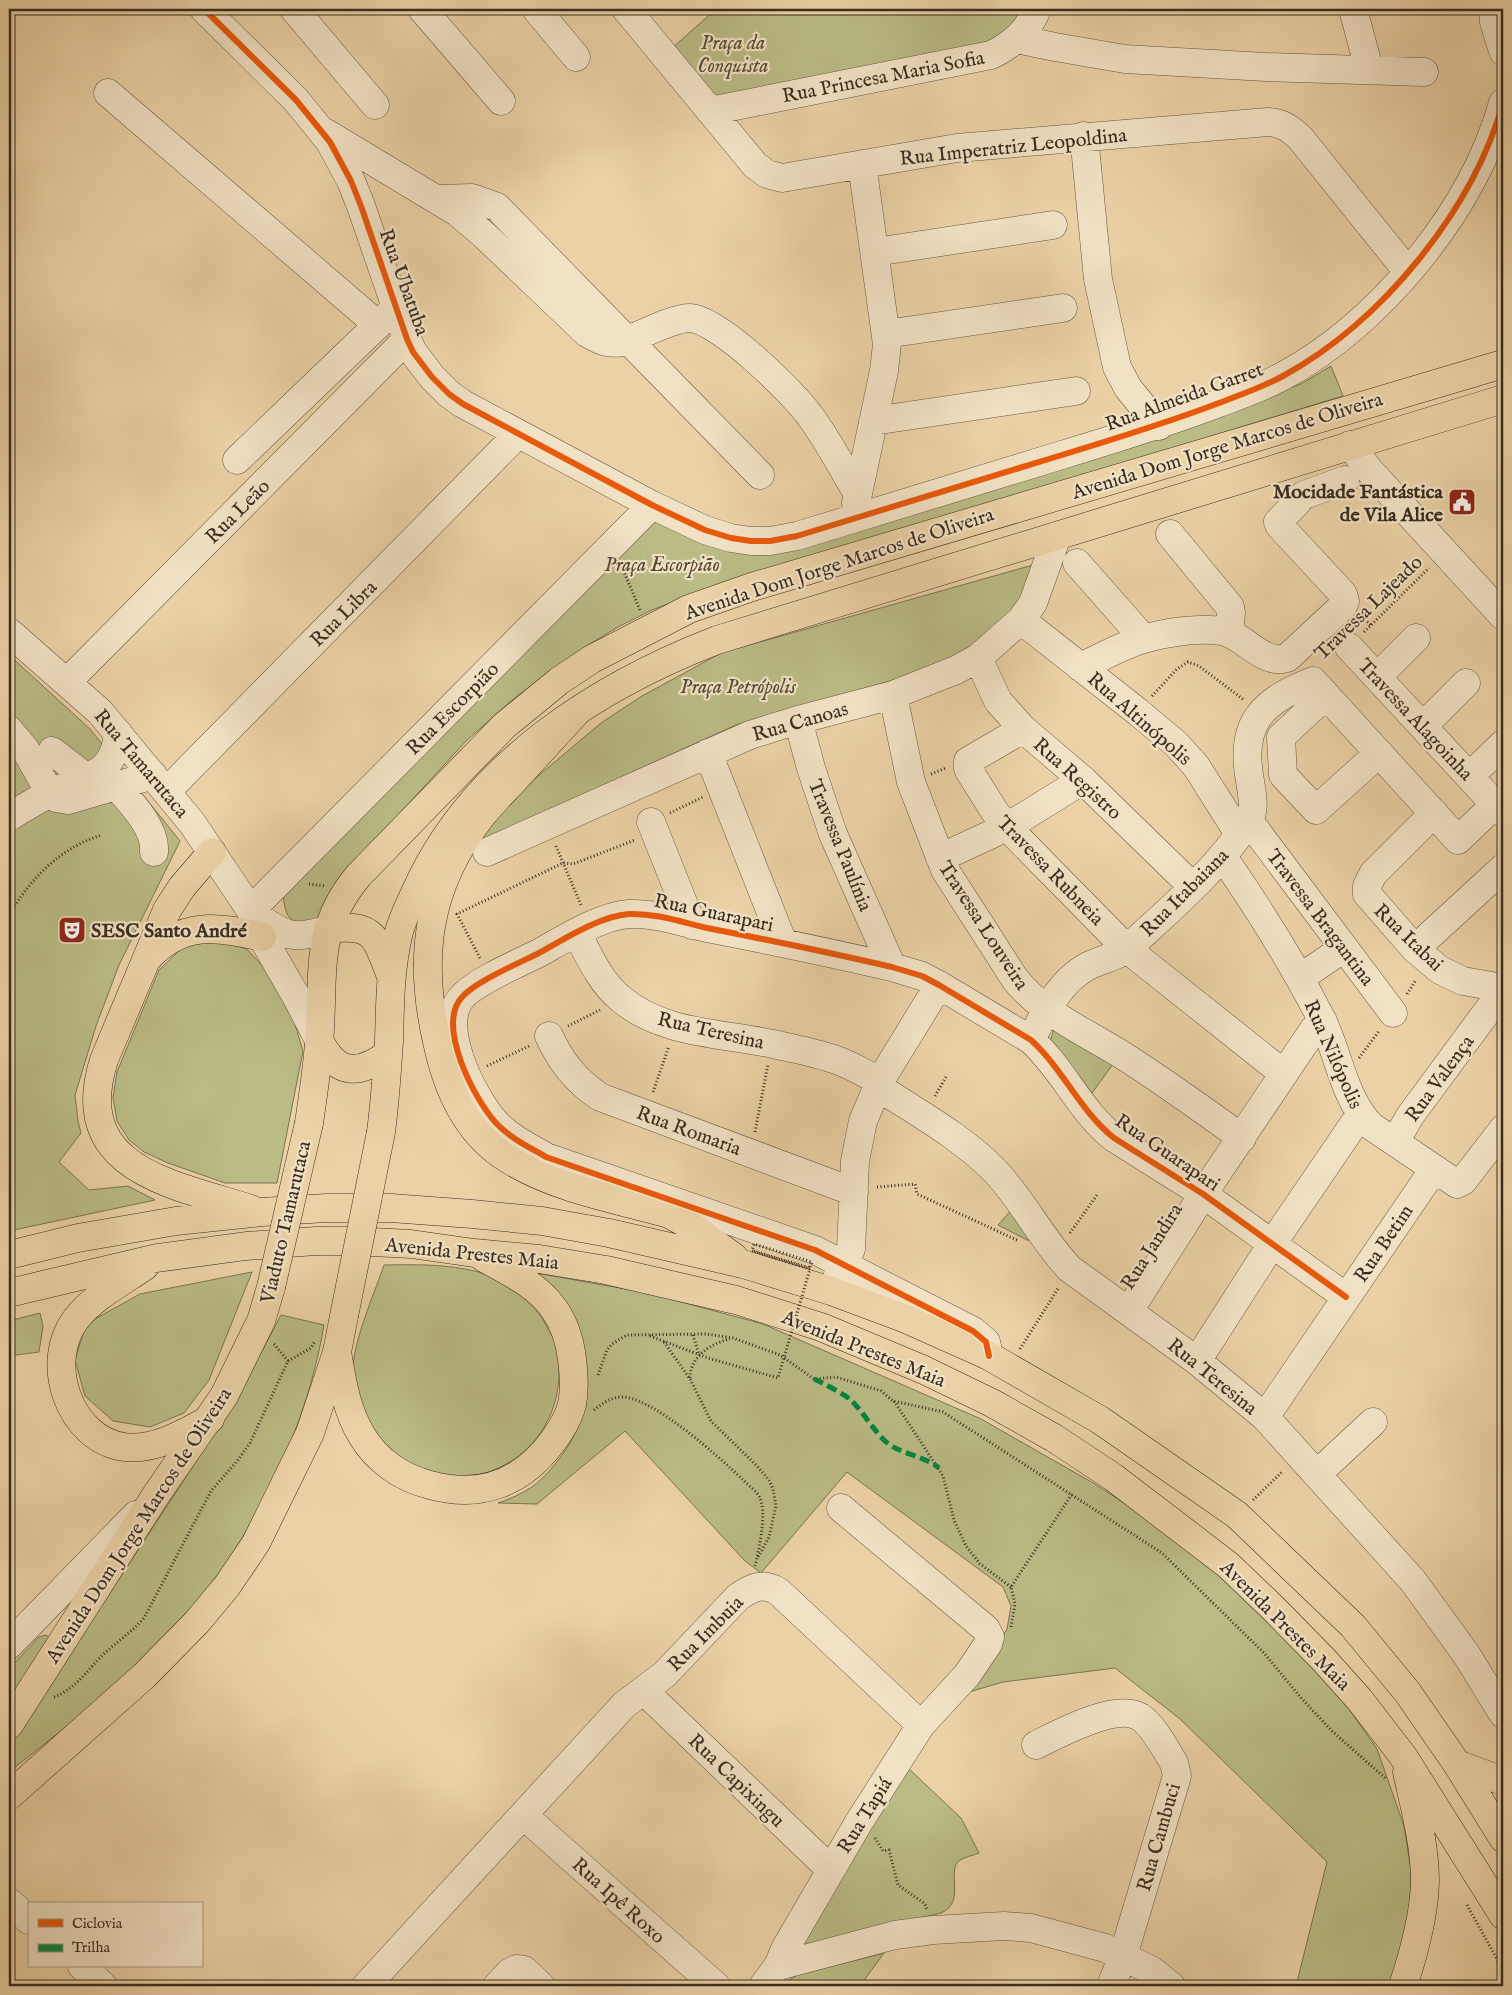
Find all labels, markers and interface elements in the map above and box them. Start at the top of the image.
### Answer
park label: Praça da Conquista [698,31,769,79]
street label: Rua Princesa Maria Sofia [780,46,987,109]
street label: Rua Imperatriz Leopoldina [898,123,1128,172]
street label: Rua Ubatuba [373,226,435,340]
street label: Rua Almeida Garret [1102,357,1267,438]
street label: Avenida Dom Jorge Marcos de Oliveira [1068,387,1386,506]
street label: Rua Leão [200,474,276,550]
place label: Mocidade Fantástica de Vila Alice [1273,480,1444,528]
public building icon: Mocidade Fantástica de Vila Alice [1447,487,1477,517]
street label: Avenida Dom Jorge Marcos de Oliveira [681,502,998,627]
street label: Travessa Lajeado [1310,550,1428,666]
park label: Praça Escorpião [604,553,720,578]
street label: Rua Libra [305,575,383,653]
street label: Travessa Alagoinha [1352,654,1478,787]
street label: Rua Escorpião [401,657,505,761]
street label: Rua Altinópolis [1082,667,1196,771]
park label: Praça Petrópolis [680,675,796,700]
street label: Rua Canoas [750,697,851,748]
street label: Rua Tamarutaca [88,704,194,824]
street label: Rua Registro [1027,733,1127,826]
street label: Travessa Paulínia [802,776,878,915]
street label: Travessa Rubneia [991,811,1109,932]
street label: Rua Itabaiana [1136,843,1235,943]
street label: Travessa Bragantina [1260,845,1380,991]
street label: Travessa Louveira [932,857,1034,995]
street label: Rua Guarapari [652,889,776,938]
street label: Rua Itabai [1368,899,1448,977]
theatre icon: SESC Santo André [57,915,87,945]
place label: SESC Santo André [91,919,248,944]
street label: Rua Nilópolis [1298,996,1368,1113]
street label: Rua Teresina [655,1007,767,1056]
street label: Rua Valença [1400,1030,1480,1127]
street label: Rua Romaria [633,1101,745,1162]
street label: Rua Guarapari [1110,1109,1225,1198]
street label: Viaduto Tamarutaca [255,1138,317,1307]
street label: Rua Jandira [1116,1199,1189,1295]
street label: Rua Betim [1349,1200,1419,1288]
street label: Avenida Prestes Maia [383,1233,560,1276]
street label: Avenida Prestes Maia [777,1305,949,1394]
street label: Rua Teresina [1162,1333,1262,1421]
street label: Avenida Dom Jorge Marcos de Oliveira [40,1383,238,1669]
street label: Avenida Prestes Maia [1214,1555,1356,1697]
street label: Rua Imbuia [663,1591,750,1677]
street label: Rua Capixingu [682,1729,789,1833]
street label: Rua Tapiá [832,1773,899,1858]
street label: Rua Cambuci [1132,1780,1187,1895]
street label: Rua Ipê Roxo [566,1853,670,1950]
legend [28,1902,202,1968]
text: Ciclovia [72,1914,123,1933]
text: Trilha [72,1938,110,1957]

